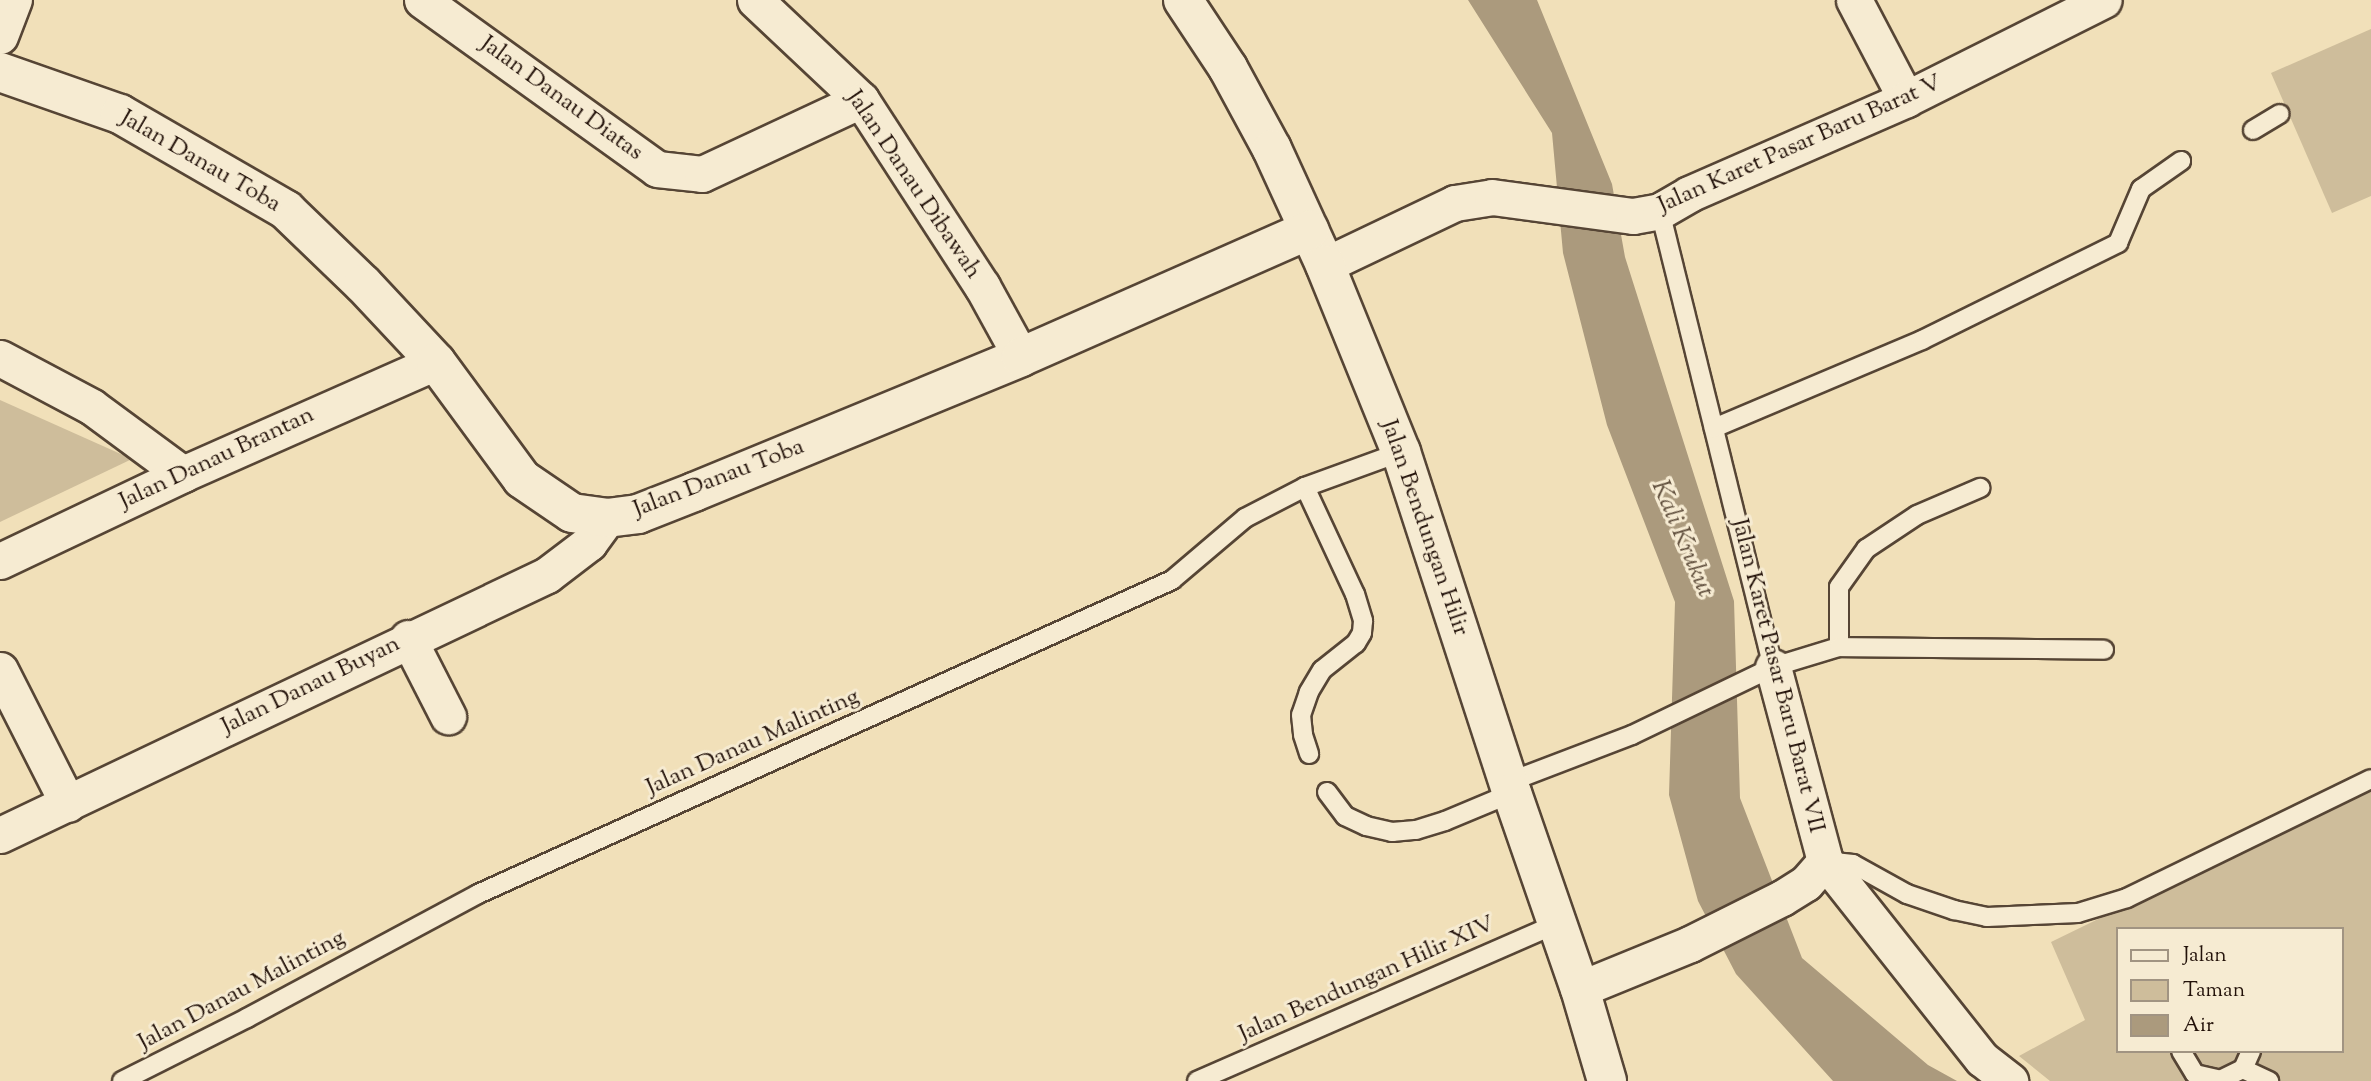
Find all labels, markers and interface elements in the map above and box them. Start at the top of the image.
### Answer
street label: Jalan Danau Diatas [474,30,648,168]
street label: Jalan Karet Pasar Baru Barat V [1654,69,1946,221]
street label: Jalan Danau Dibawah [839,85,987,285]
street label: Jalan Danau Toba [114,104,286,220]
street label: Jalan Danau Brantan [115,401,319,517]
street label: Jalan Bendungan Hilir [1373,416,1475,640]
street label: Jalan Danau Toba [629,433,809,525]
water label: Kali Krukut [1643,476,1721,602]
street label: Jalan Karet Pasar Baru Barat VII [1724,516,1830,836]
street label: Jalan Danau Buyan [217,630,405,742]
street label: Jalan Danau Malinting [642,683,864,803]
street label: Jalan Bendungan Hilir XIV [1235,911,1499,1049]
street label: Jalan Danau Malinting [134,924,350,1058]
legend [2116,927,2343,1053]
text: Jalan [2183,941,2227,971]
text: Taman [2183,976,2245,1006]
text: Air [2183,1011,2214,1041]

